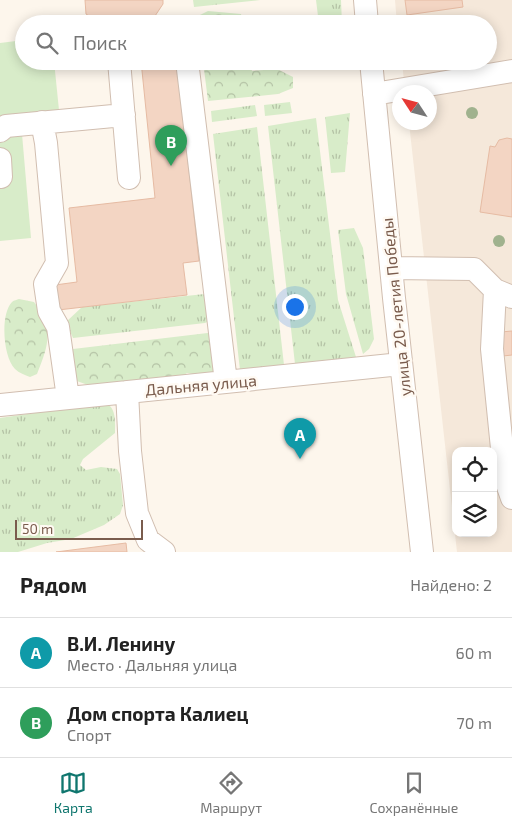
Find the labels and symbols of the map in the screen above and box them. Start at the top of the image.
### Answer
north arrow [392,85,437,130]
pin: B [155,125,187,166]
street label: улица 20-летия Победы [377,217,415,397]
your location [282,294,308,320]
street label: Дальняя улица [144,370,258,400]
pin: A [284,418,316,459]
scale bar [15,517,142,540]

